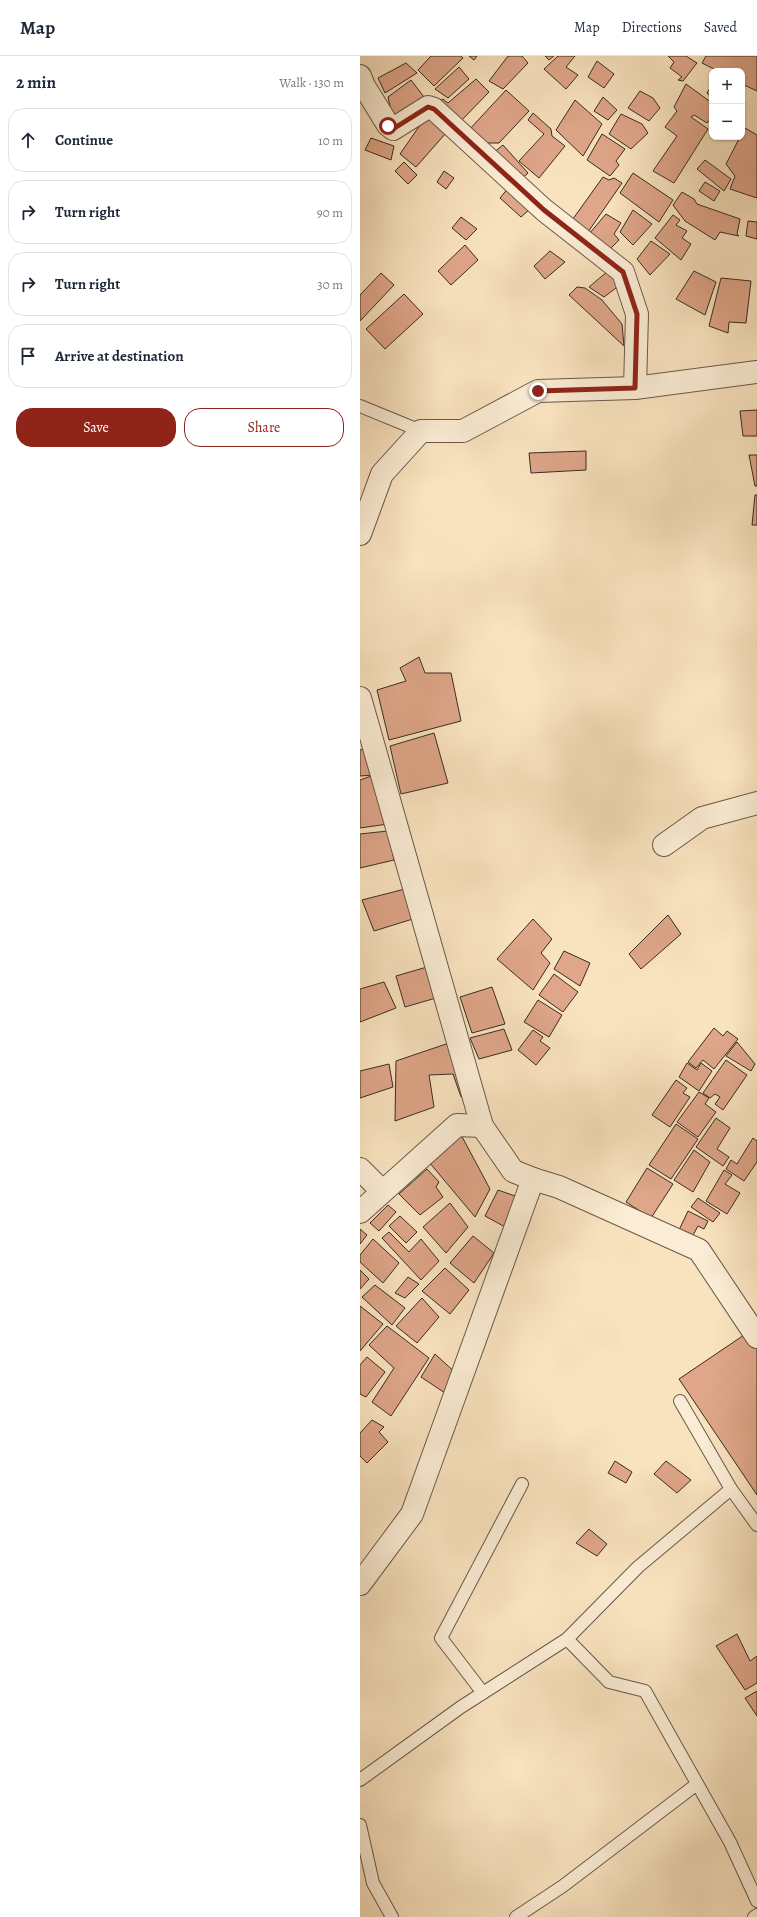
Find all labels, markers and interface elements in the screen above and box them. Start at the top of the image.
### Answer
text: Map [20,15,55,41]
text: Map [574,18,600,37]
text: Directions [622,18,682,37]
text: Saved [704,18,737,37]
map controls [709,68,745,140]
button: + [709,68,745,104]
text: 2 min [16,71,56,94]
text: Walk · 130 m [279,74,344,91]
button: − [709,104,745,140]
route start [379,117,397,135]
icon: ahead [17,129,39,151]
text: Continue [55,130,113,150]
text: 10 m [318,132,343,149]
icon: right [17,201,39,223]
text: Turn right [55,202,120,222]
text: 90 m [317,204,343,221]
icon: right [17,273,39,295]
text: Turn right [55,274,120,294]
text: 30 m [317,276,343,293]
icon: arrive [17,345,39,367]
text: Arrive at destination [55,346,184,366]
route end [529,382,547,400]
button: Save [16,408,176,447]
button: Share [184,408,344,447]

